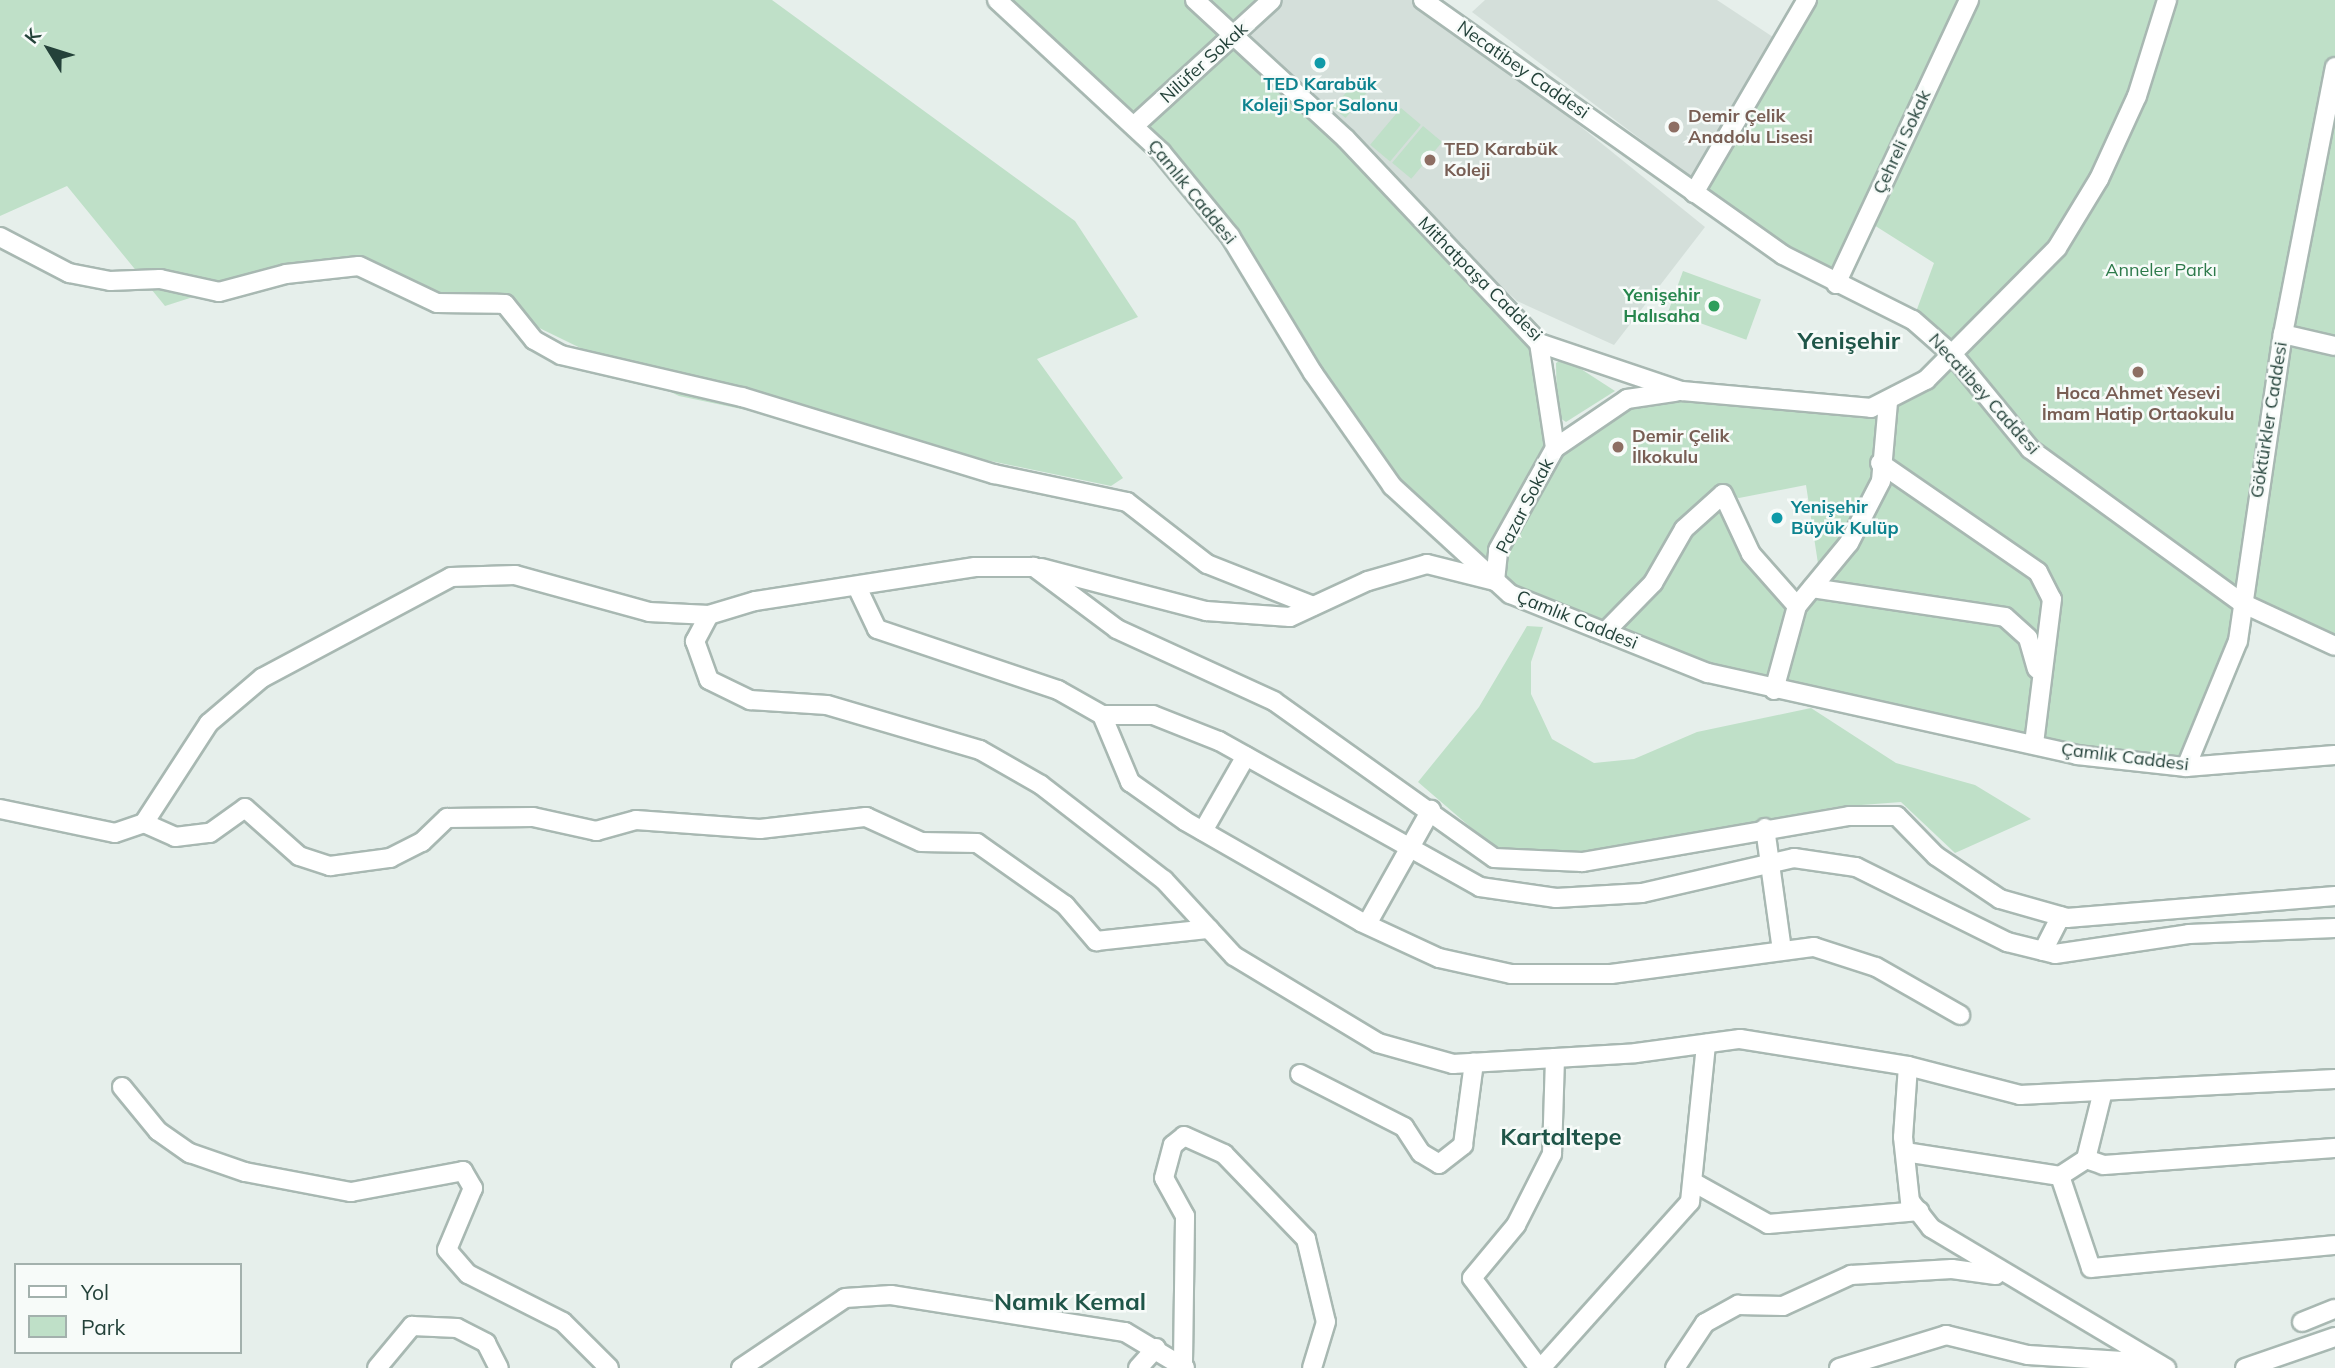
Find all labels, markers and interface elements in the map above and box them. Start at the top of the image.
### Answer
north arrow [14,14,84,84]
street label: Necatibey Caddesi [1453,17,1593,123]
street label: Nilüfer Sokak [1156,18,1252,108]
text: K [19,24,46,48]
marker: TED Karabük Koleji Spor Salonu [1312,55,1328,71]
place label: TED Karabük Koleji Spor Salonu [1242,74,1398,116]
street label: Çehreli Sokak [1868,87,1936,197]
place label: Demir Çelik Anadolu Lisesi [1688,106,1813,148]
marker: Demir Çelik Anadolu Lisesi [1666,119,1682,135]
street label: Çamlık Caddesi [1143,135,1241,249]
place label: TED Karabük Koleji [1444,139,1558,182]
marker: TED Karabük Koleji [1422,152,1438,168]
street label: Mithatpaşa Caddesi [1413,212,1547,346]
park label: Anneler Parkı [2105,259,2217,281]
place label: Yenişehir Halısaha [1623,285,1700,328]
marker: Yenişehir Halısaha [1706,298,1722,314]
district label: Yenişehir [1798,327,1900,355]
street label: Necatibey Caddesi [1924,329,2044,459]
street label: Göktürkler Caddesi [2246,340,2292,500]
marker: Hoca Ahmet Yesevi İmam Hatip Ortaokulu [2130,364,2146,380]
place label: Hoca Ahmet Yesevi İmam Hatip Ortaokulu [2042,383,2234,426]
place label: Demir Çelik İlkokulu [1632,426,1729,468]
marker: Demir Çelik İlkokulu [1610,439,1626,455]
street label: Pazar Sokak [1492,455,1558,557]
place label: Yenişehir Büyük Kulüp [1791,497,1899,540]
marker: Yenişehir Büyük Kulüp [1769,510,1785,526]
street label: Çamlık Caddesi [1513,586,1641,654]
street label: Çamlık Caddesi [2060,738,2190,776]
district label: Kartaltepe [1500,1123,1622,1151]
legend [14,1263,242,1354]
text: Yol [81,1279,109,1305]
district label: Namık Kemal [994,1288,1146,1316]
text: Park [81,1314,125,1340]

